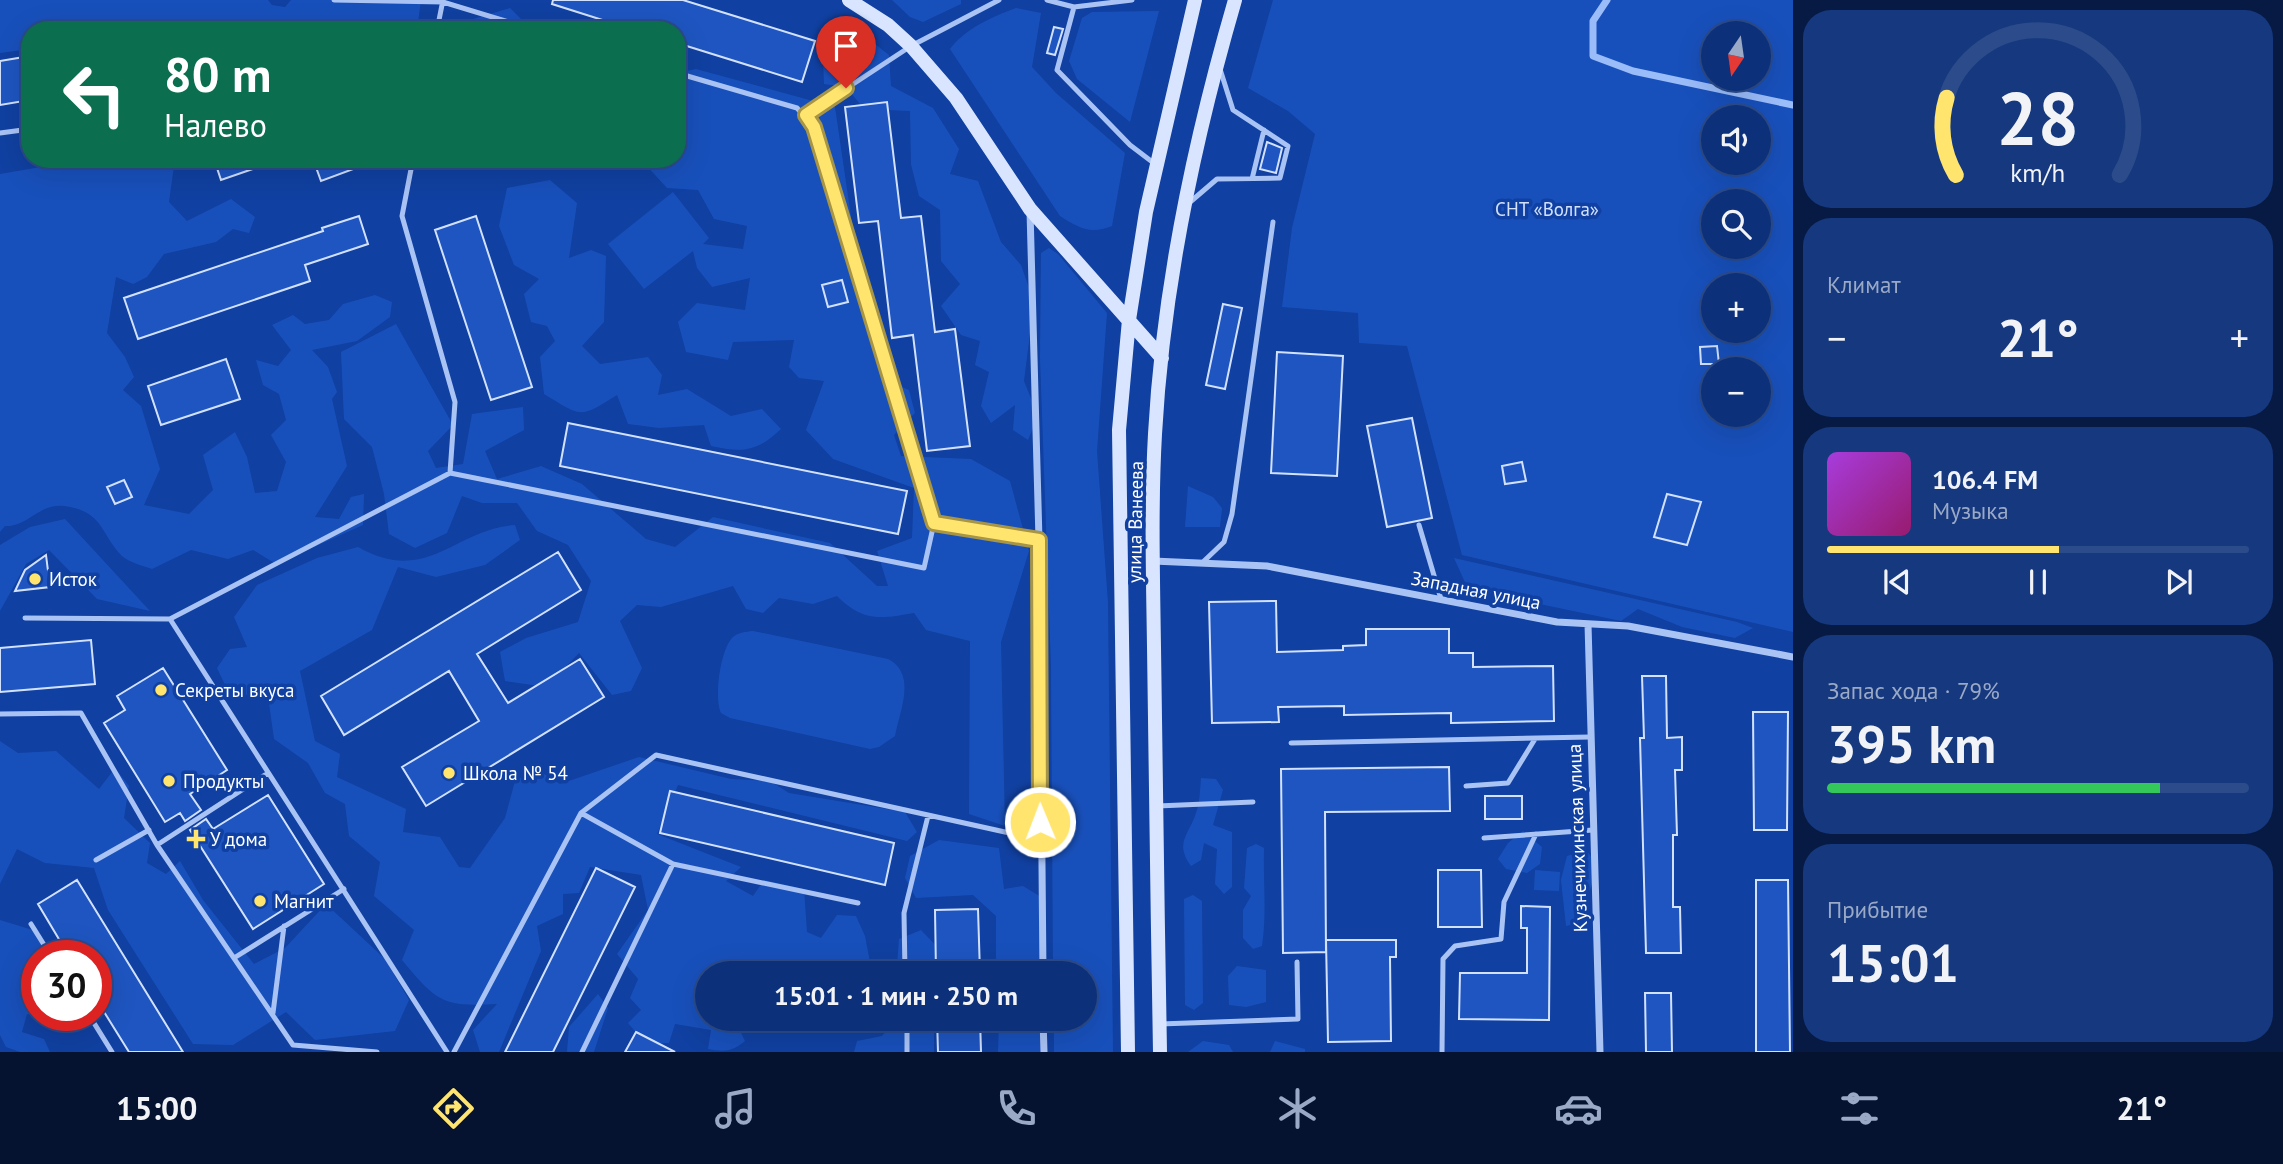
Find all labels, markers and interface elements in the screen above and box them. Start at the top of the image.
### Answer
pin [816,16,876,88]
north arrow [1701,21,1771,91]
map controls [1701,21,1771,427]
icon: arrive [827,27,865,65]
text: 80 m [164,42,271,106]
icon: left [49,49,140,140]
text: 28 [1997,72,2079,166]
text: Налево [164,104,267,146]
button: sound [1701,105,1771,175]
text: km/h [2011,157,2065,189]
button: search [1701,189,1771,259]
park label: СНТ «Волга» [1495,197,1599,221]
text: Климат [1827,270,1901,299]
button: + [1701,273,1771,343]
text: 21° [1997,304,2079,371]
text: − [1827,313,1846,362]
text: + [2230,313,2249,362]
button: − [1701,357,1771,427]
street label: улица Ванеева [1122,461,1148,583]
text: 106.4 FM [1932,463,2038,496]
text: Музыка [1932,496,2009,525]
icon: previous [1878,563,1916,601]
icon: pause [2019,563,2057,601]
icon: next [2160,563,2198,601]
street label: Западная улица [1409,566,1543,614]
place label: Исток [49,567,97,591]
marker: Исток [27,571,43,587]
text: Запас хода · 79% [1827,676,2000,705]
place label: Секреты вкуса [175,678,294,702]
marker: Секреты вкуса [153,682,169,698]
text: 395 km [1827,710,1996,777]
street label: Кузнечихинская улица [1562,743,1592,933]
place label: Школа № 54 [463,761,568,785]
marker: Школа № 54 [441,765,457,781]
place label: Продукты [183,769,264,793]
marker: Продукты [161,773,177,789]
position arrow [1003,785,1077,859]
place label: У дома [210,827,267,851]
marker: У дома [188,831,204,847]
place label: Магнит [274,889,334,913]
marker: Магнит [252,893,268,909]
text: Прибытие [1827,895,1928,924]
text: 15:01 [1827,929,1959,996]
speed limit sign: 30 [21,940,112,1031]
text: 15:01 · 1 мин · 250 m [774,979,1018,1012]
icon: directions [429,1084,478,1133]
icon: music [711,1084,760,1133]
icon: phone [992,1084,1041,1133]
icon: climate [1273,1084,1322,1133]
icon: car [1554,1084,1603,1133]
icon: filters [1835,1084,1884,1133]
text: 15:00 [116,1087,197,1129]
text: 21° [2117,1087,2167,1129]

